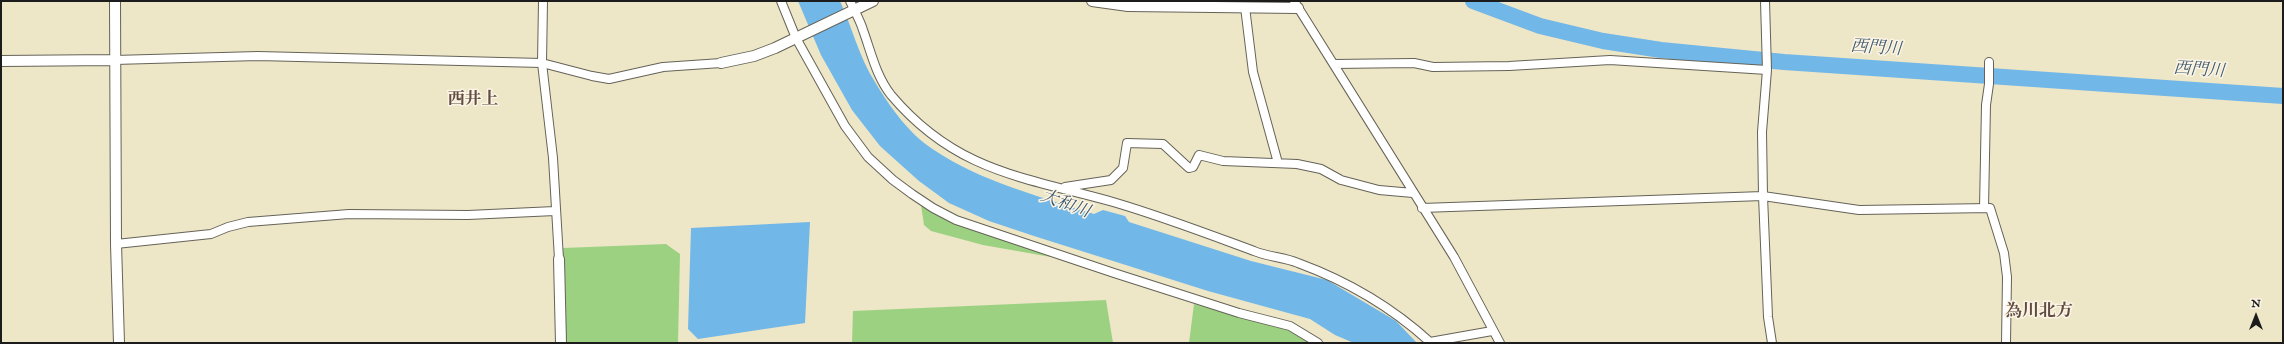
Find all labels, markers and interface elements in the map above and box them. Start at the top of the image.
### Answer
water label: 西門川 [1850,37,1902,61]
water label: 西門川 [2173,59,2225,83]
district label: 西井上 [448,91,498,111]
water label: 大和川 [1038,187,1092,223]
north arrow [2236,296,2276,336]
text: N [2251,297,2261,311]
district label: 為川北方 [2005,303,2073,323]

